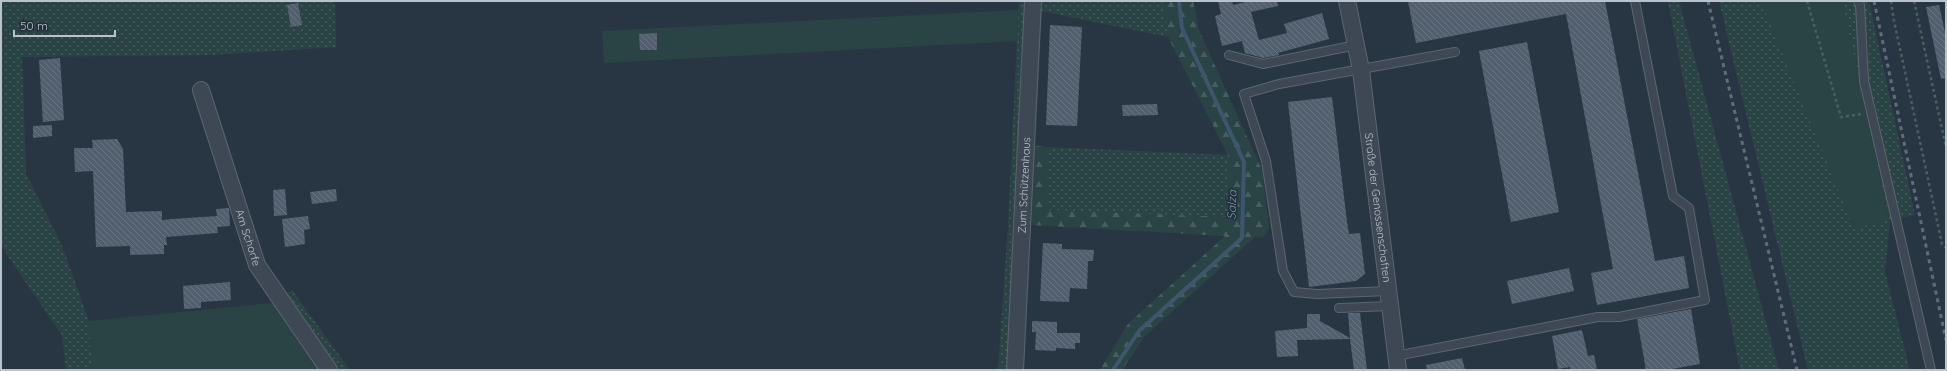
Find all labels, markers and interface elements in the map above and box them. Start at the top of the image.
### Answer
scale bar [14,12,115,38]
text: 50 m [20,18,48,33]
street label: Straße der Genossenschaften [1362,132,1394,283]
street label: Zum Schützenhaus [1015,137,1033,234]
water label: Salza [1223,189,1240,220]
street label: Am Schorfe [233,207,264,268]

